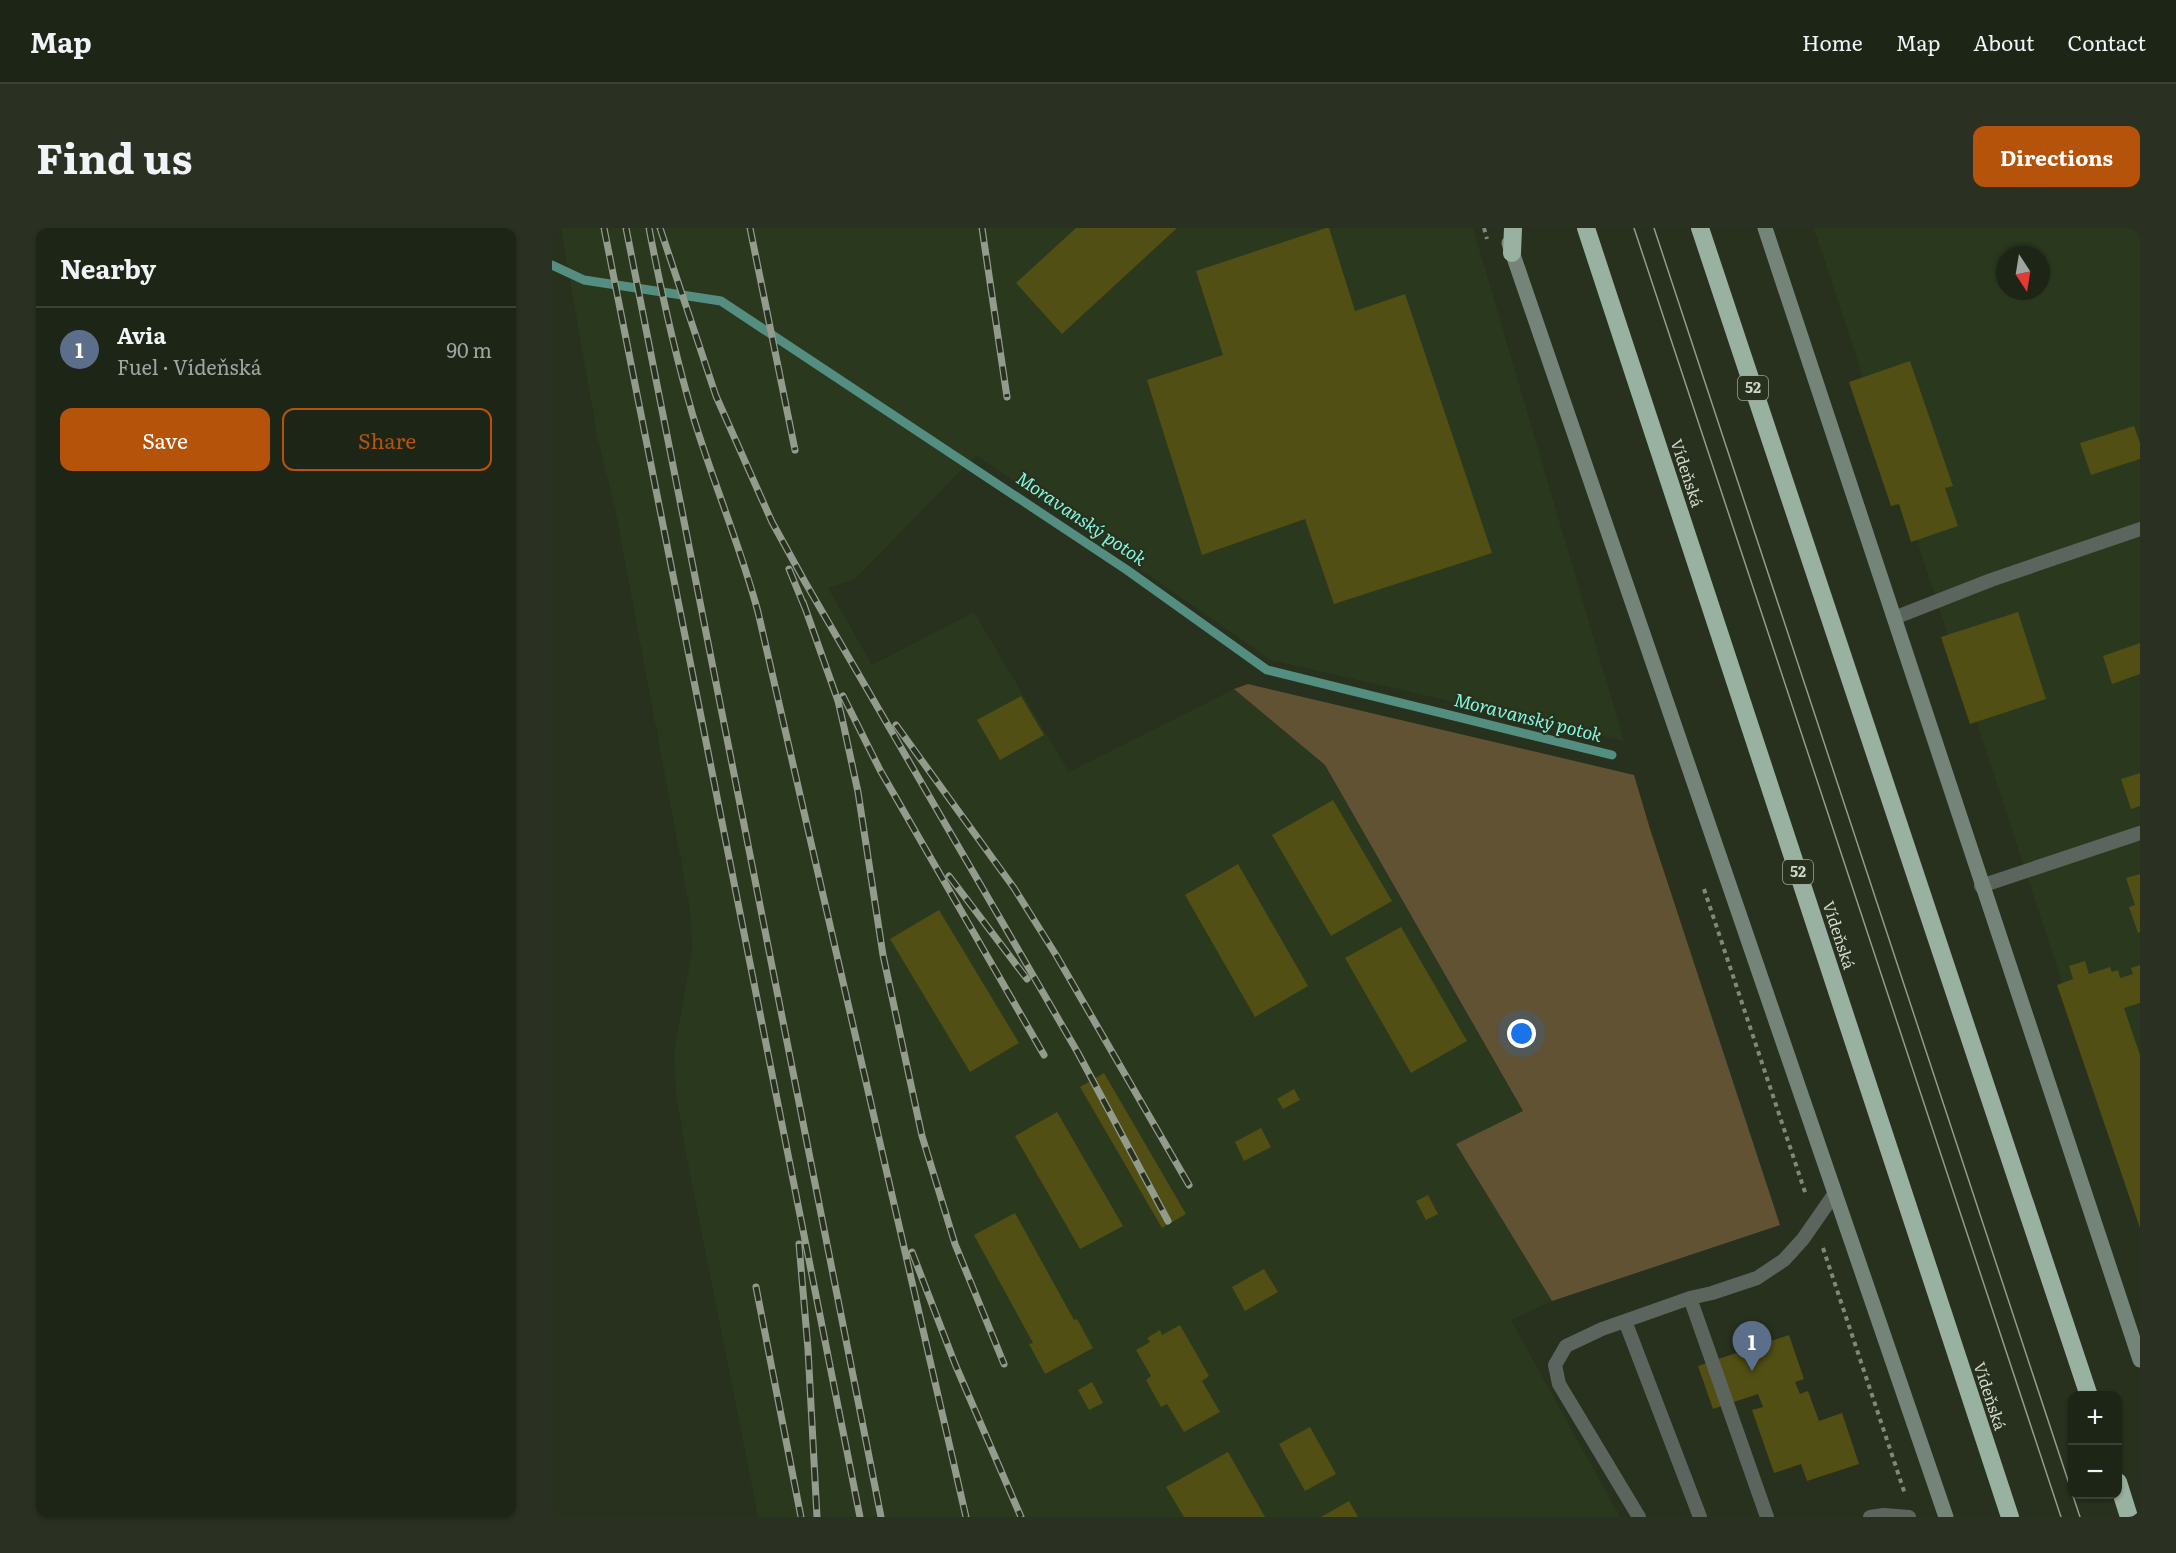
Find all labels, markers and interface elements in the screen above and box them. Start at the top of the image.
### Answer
text: Map [30,20,92,62]
text: Home [1802,26,1863,57]
text: Map [1896,26,1940,57]
text: About [1973,26,2035,57]
text: Contact [2068,26,2146,57]
text: Find us [36,125,193,187]
button: Directions [1973,126,2140,187]
north arrow [1996,246,2050,300]
text: Nearby [60,248,156,287]
text: Avia [117,318,166,351]
text: 1 [75,334,84,364]
text: 90 m [447,334,492,364]
text: Fuel · Vídeňská [117,351,261,381]
road number: 52 [1738,376,1768,400]
button: Save [60,408,270,471]
button: Share [282,408,492,471]
street label: Vídeňská [1666,435,1710,510]
water label: Moravanský potok [1011,464,1152,571]
water label: Moravanský potok [1451,685,1605,748]
road number: 52 [1783,860,1813,884]
street label: Vídeňská [1818,897,1862,972]
your location [1507,1019,1536,1048]
pin: 1 [1732,1322,1772,1371]
street label: Vídeňská [1969,1358,2013,1433]
map controls [2068,1391,2122,1499]
button: + [2068,1391,2122,1445]
button: − [2068,1445,2122,1499]

